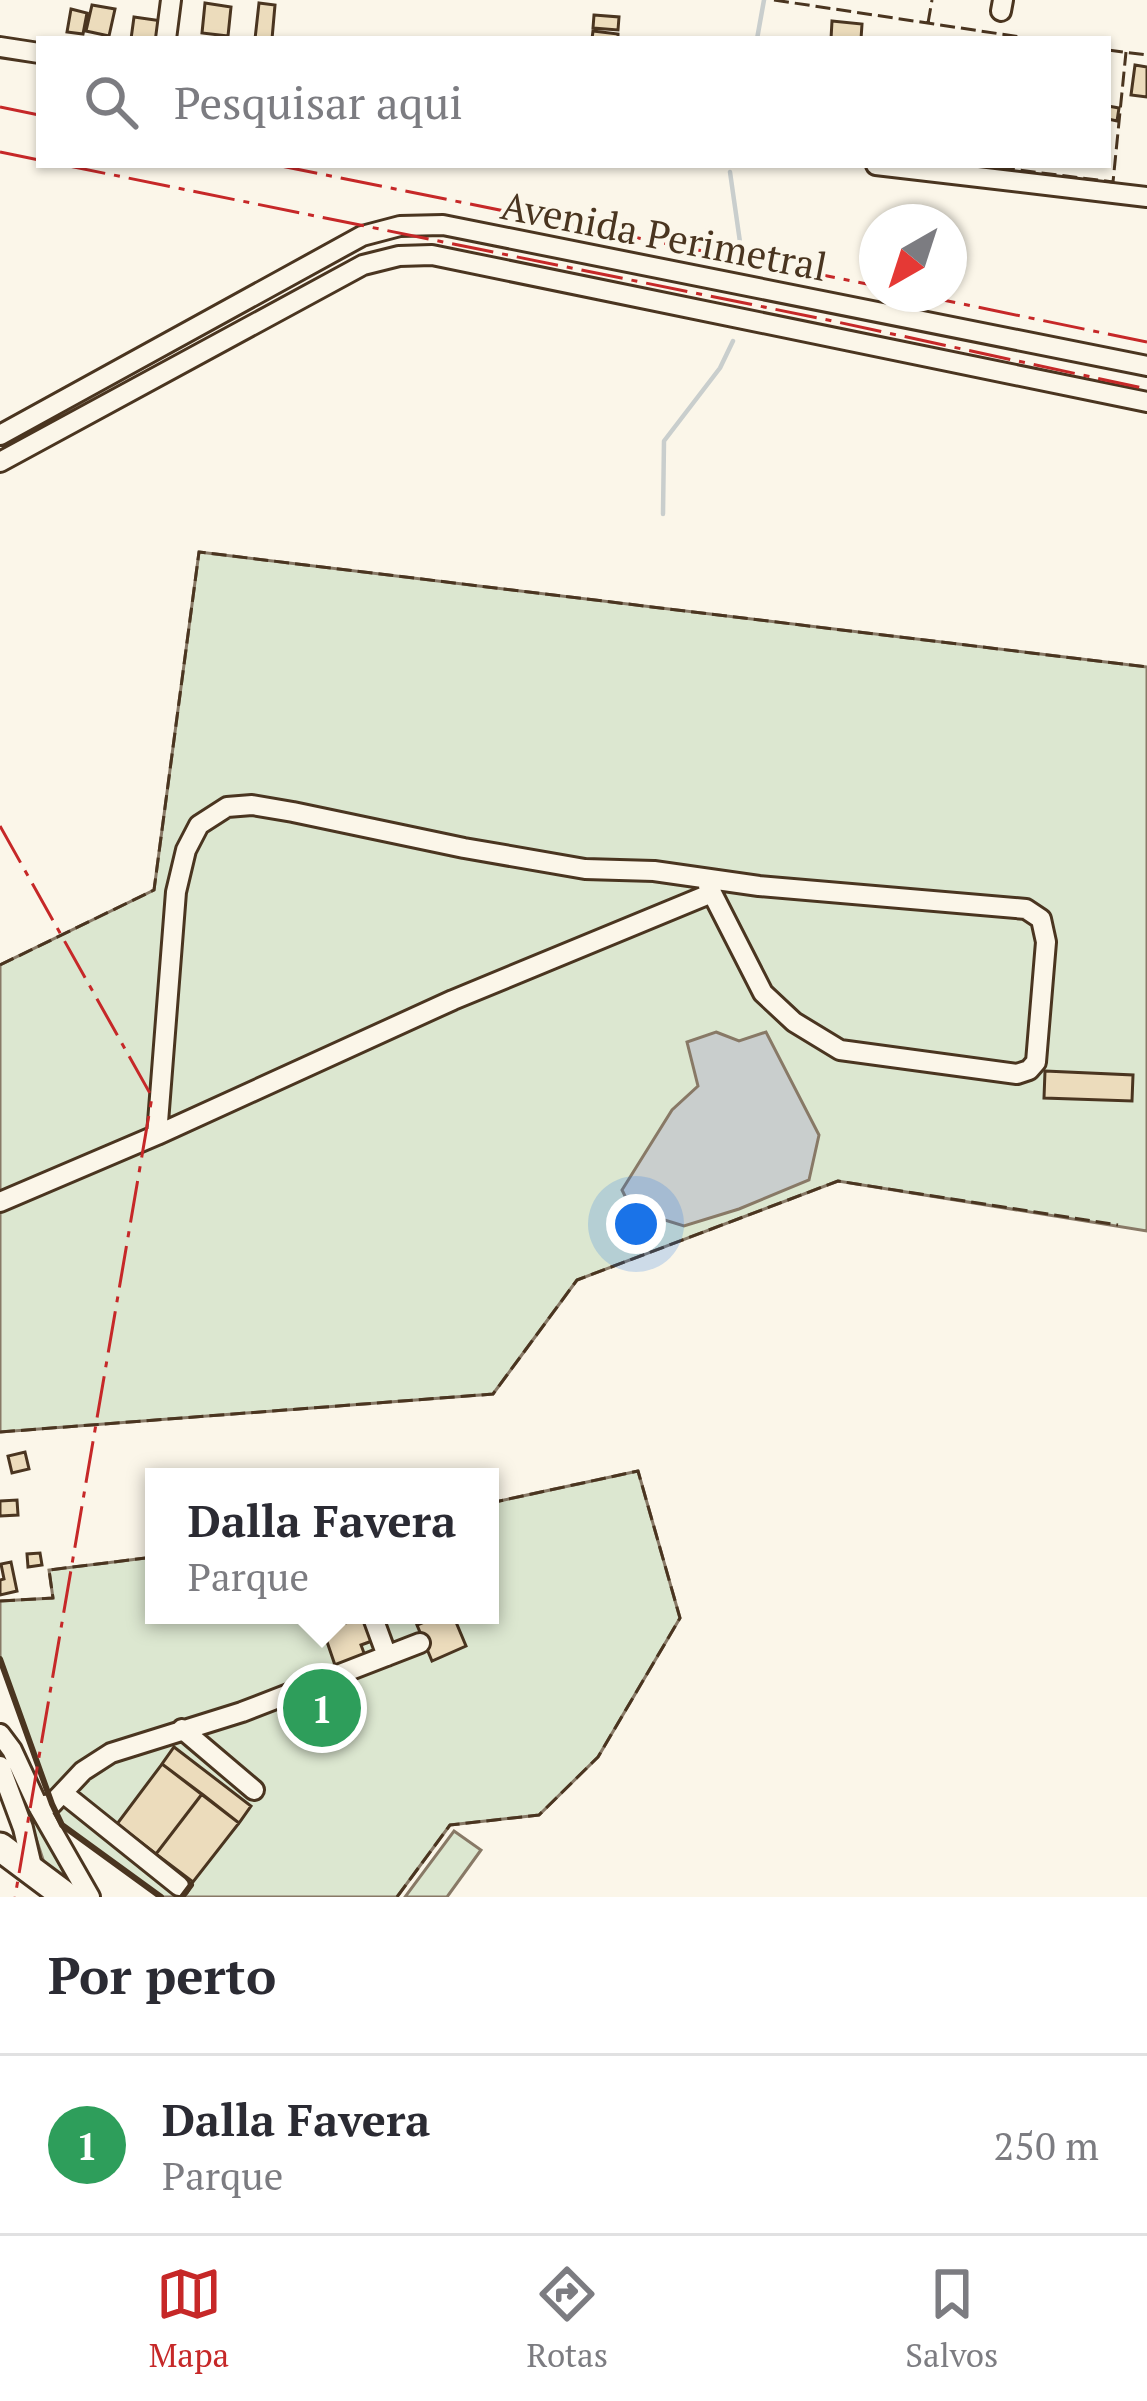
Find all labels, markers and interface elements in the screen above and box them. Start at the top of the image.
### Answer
search box [36,36,1111,168]
icon: search [78,69,144,135]
text: Pesquisar aqui [174,72,463,132]
street label: Avenida Perimetral [497,178,832,292]
north arrow [859,204,967,312]
your location [606,1194,666,1254]
popup [145,1468,499,1624]
text: Dalla Favera [188,1490,456,1550]
text: Parque [188,1550,309,1602]
pin: 1 [283,1663,361,1753]
text: Por perto [48,1941,276,2009]
text: Dalla Favera [162,2089,430,2149]
text: 1 [76,2119,98,2171]
text: 250 m [994,2119,1099,2171]
text: Parque [162,2149,283,2201]
tab: Mapa [149,2261,229,2376]
tab: Rotas [527,2261,608,2376]
tab: Salvos [905,2261,998,2376]

